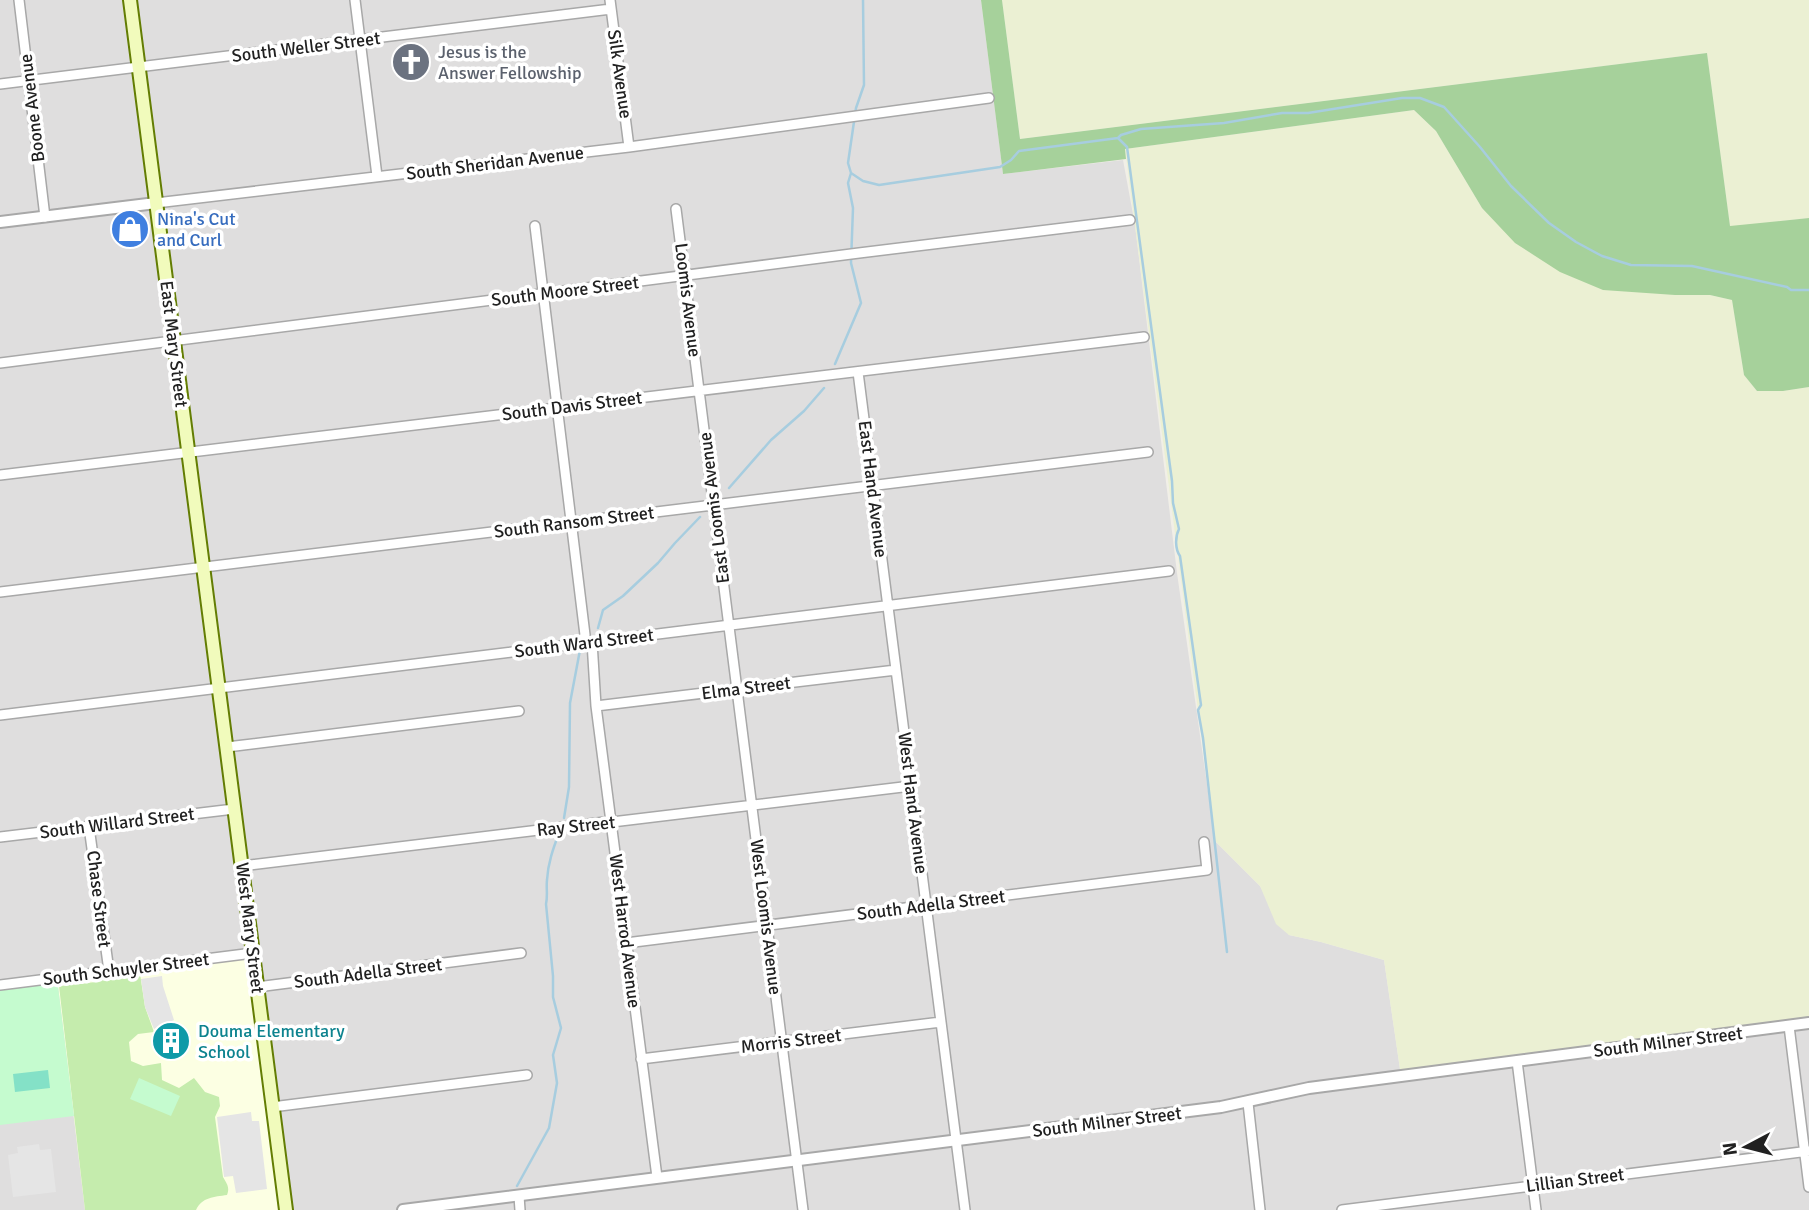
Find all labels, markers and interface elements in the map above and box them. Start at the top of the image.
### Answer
street label: South Weller Street [230,27,382,67]
street label: Silk Avenue [603,28,637,120]
church icon: Jesus is the Answer Fellowship [390,41,432,83]
place label: Jesus is the Answer Fellowship [438,41,581,84]
street label: Boone Avenue [14,53,50,163]
street label: South Sheridan Avenue [405,141,585,185]
shop icon: Nina's Cut and Curl [109,208,151,250]
place label: Nina's Cut and Curl [157,208,236,251]
street label: Loomis Avenue [670,242,706,358]
street label: South Moore Street [490,271,640,311]
street label: East Mary Street [155,279,193,409]
street label: South Davis Street [501,386,643,426]
street label: East Hand Avenue [854,419,892,559]
street label: East Loomis Avenue [694,431,734,585]
street label: South Ransom Street [493,501,655,543]
street label: South Ward Street [513,624,655,662]
street label: Elma Street [700,672,792,704]
street label: West Hand Avenue [893,731,933,875]
street label: South Willard Street [38,803,196,843]
street label: Ray Street [536,811,616,841]
street label: West Loomis Avenue [746,838,786,996]
street label: Chase Street [82,849,116,949]
street label: West Harrod Avenue [605,853,645,1009]
street label: West Mary Street [231,861,269,995]
street label: South Adella Street [856,885,1006,925]
street label: South Schuyler Street [42,948,210,990]
street label: South Adella Street [293,953,443,993]
building icon: Douma Elementary School [150,1020,192,1062]
place label: Douma Elementary School [198,1020,345,1063]
street label: South Milner Street [1592,1022,1744,1062]
street label: Morris Street [739,1024,843,1058]
street label: South Milner Street [1031,1102,1183,1142]
north arrow [1711,1112,1781,1182]
text: N [1717,1141,1743,1157]
street label: Lillian Street [1525,1163,1625,1197]

